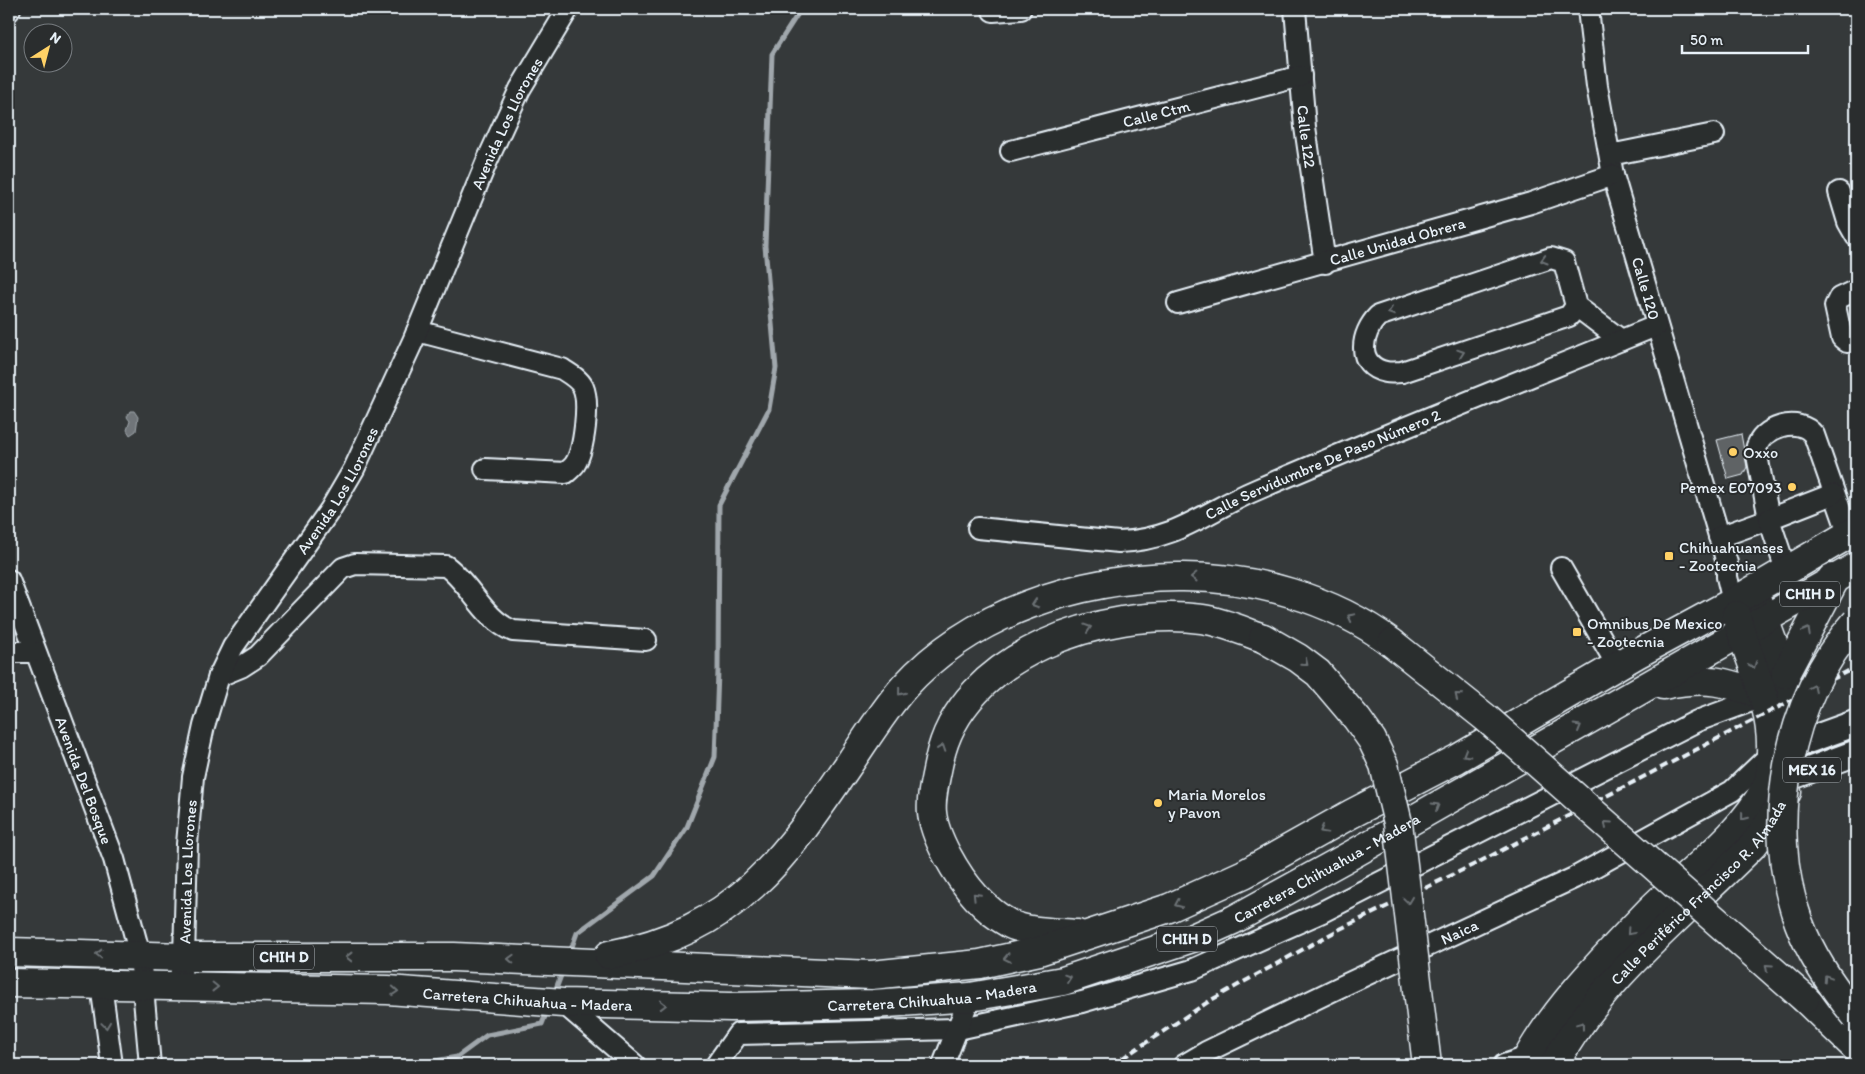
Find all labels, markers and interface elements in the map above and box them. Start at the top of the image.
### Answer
north arrow [22,22,72,72]
scale bar [1682,22,1809,54]
text: N [47,28,64,48]
text: 50 m [1690,31,1723,49]
street label: Avenida Los Llorones [467,54,546,192]
street label: Calle Ctm [1121,96,1192,131]
street label: Calle 122 [1294,104,1320,170]
street label: Calle Unidad Obrera [1327,212,1468,269]
one-way arrow [1541,255,1549,265]
street label: Calle 120 [1628,255,1665,322]
one-way arrow [1387,306,1395,316]
one-way arrow [1457,349,1465,359]
street label: Calle Servidumbre De Paso Número 2 [1201,404,1443,524]
street label: Avenida Los Llorones [292,424,382,558]
place label: Oxxo [1743,443,1778,462]
marker: Oxxo [1727,446,1739,458]
place label: Pemex E07093 [1680,478,1782,497]
marker: Pemex E07093 [1786,481,1798,493]
place label: Chihuahuanses - Zootecnia [1679,538,1784,575]
marker: Chihuahuanses - Zootecnia [1663,550,1675,562]
one-way arrow [1190,572,1198,582]
road number: CHIH D [1780,582,1840,606]
one-way arrow [1031,598,1040,608]
one-way arrow [1347,613,1356,623]
place label: Omnibus De Mexico - Zootecnia [1587,614,1722,651]
one-way arrow [1084,624,1092,634]
marker: Omnibus De Mexico - Zootecnia [1571,626,1583,638]
one-way arrow [1800,627,1810,636]
one-way arrow [1299,657,1309,666]
one-way arrow [1747,660,1757,668]
one-way arrow [1806,684,1817,693]
one-way arrow [898,686,907,695]
one-way arrow [1455,693,1464,701]
street label: Avenida Del Bosque [52,714,117,847]
one-way arrow [1572,723,1581,733]
one-way arrow [937,744,947,753]
one-way arrow [1463,747,1472,757]
road number: MEX 16 [1783,758,1841,782]
place label: Maria Morelos y Pavon [1168,785,1266,822]
marker: Maria Morelos y Pavon [1152,797,1164,809]
street label: Calle Periférico Francisco R. Almada [1606,797,1790,989]
street label: Avenida Los Llorones [175,799,200,944]
one-way arrow [1430,803,1439,813]
street label: Carretera Chihuahua - Madera [1230,808,1424,927]
one-way arrow [1742,811,1750,820]
one-way arrow [1604,821,1613,830]
one-way arrow [1319,824,1328,834]
one-way arrow [973,893,982,902]
one-way arrow [1402,896,1413,904]
one-way arrow [1174,898,1183,908]
street label: Naica [1437,914,1482,948]
road number: CHIH D [1157,926,1217,952]
one-way arrow [1627,927,1636,936]
road number: CHIH D [254,944,314,970]
one-way arrow [95,949,102,959]
one-way arrow [345,952,352,962]
one-way arrow [1002,952,1011,963]
one-way arrow [507,954,515,965]
one-way arrow [1765,964,1774,973]
one-way arrow [1064,974,1072,984]
one-way arrow [1824,974,1833,983]
street label: Carretera Chihuahua - Madera [827,976,1038,1014]
one-way arrow [212,982,219,992]
street label: Carretera Chihuahua - Madera [422,983,633,1014]
one-way arrow [391,985,399,996]
one-way arrow [659,1000,667,1011]
one-way arrow [101,1021,111,1029]
one-way arrow [1576,1022,1584,1031]

